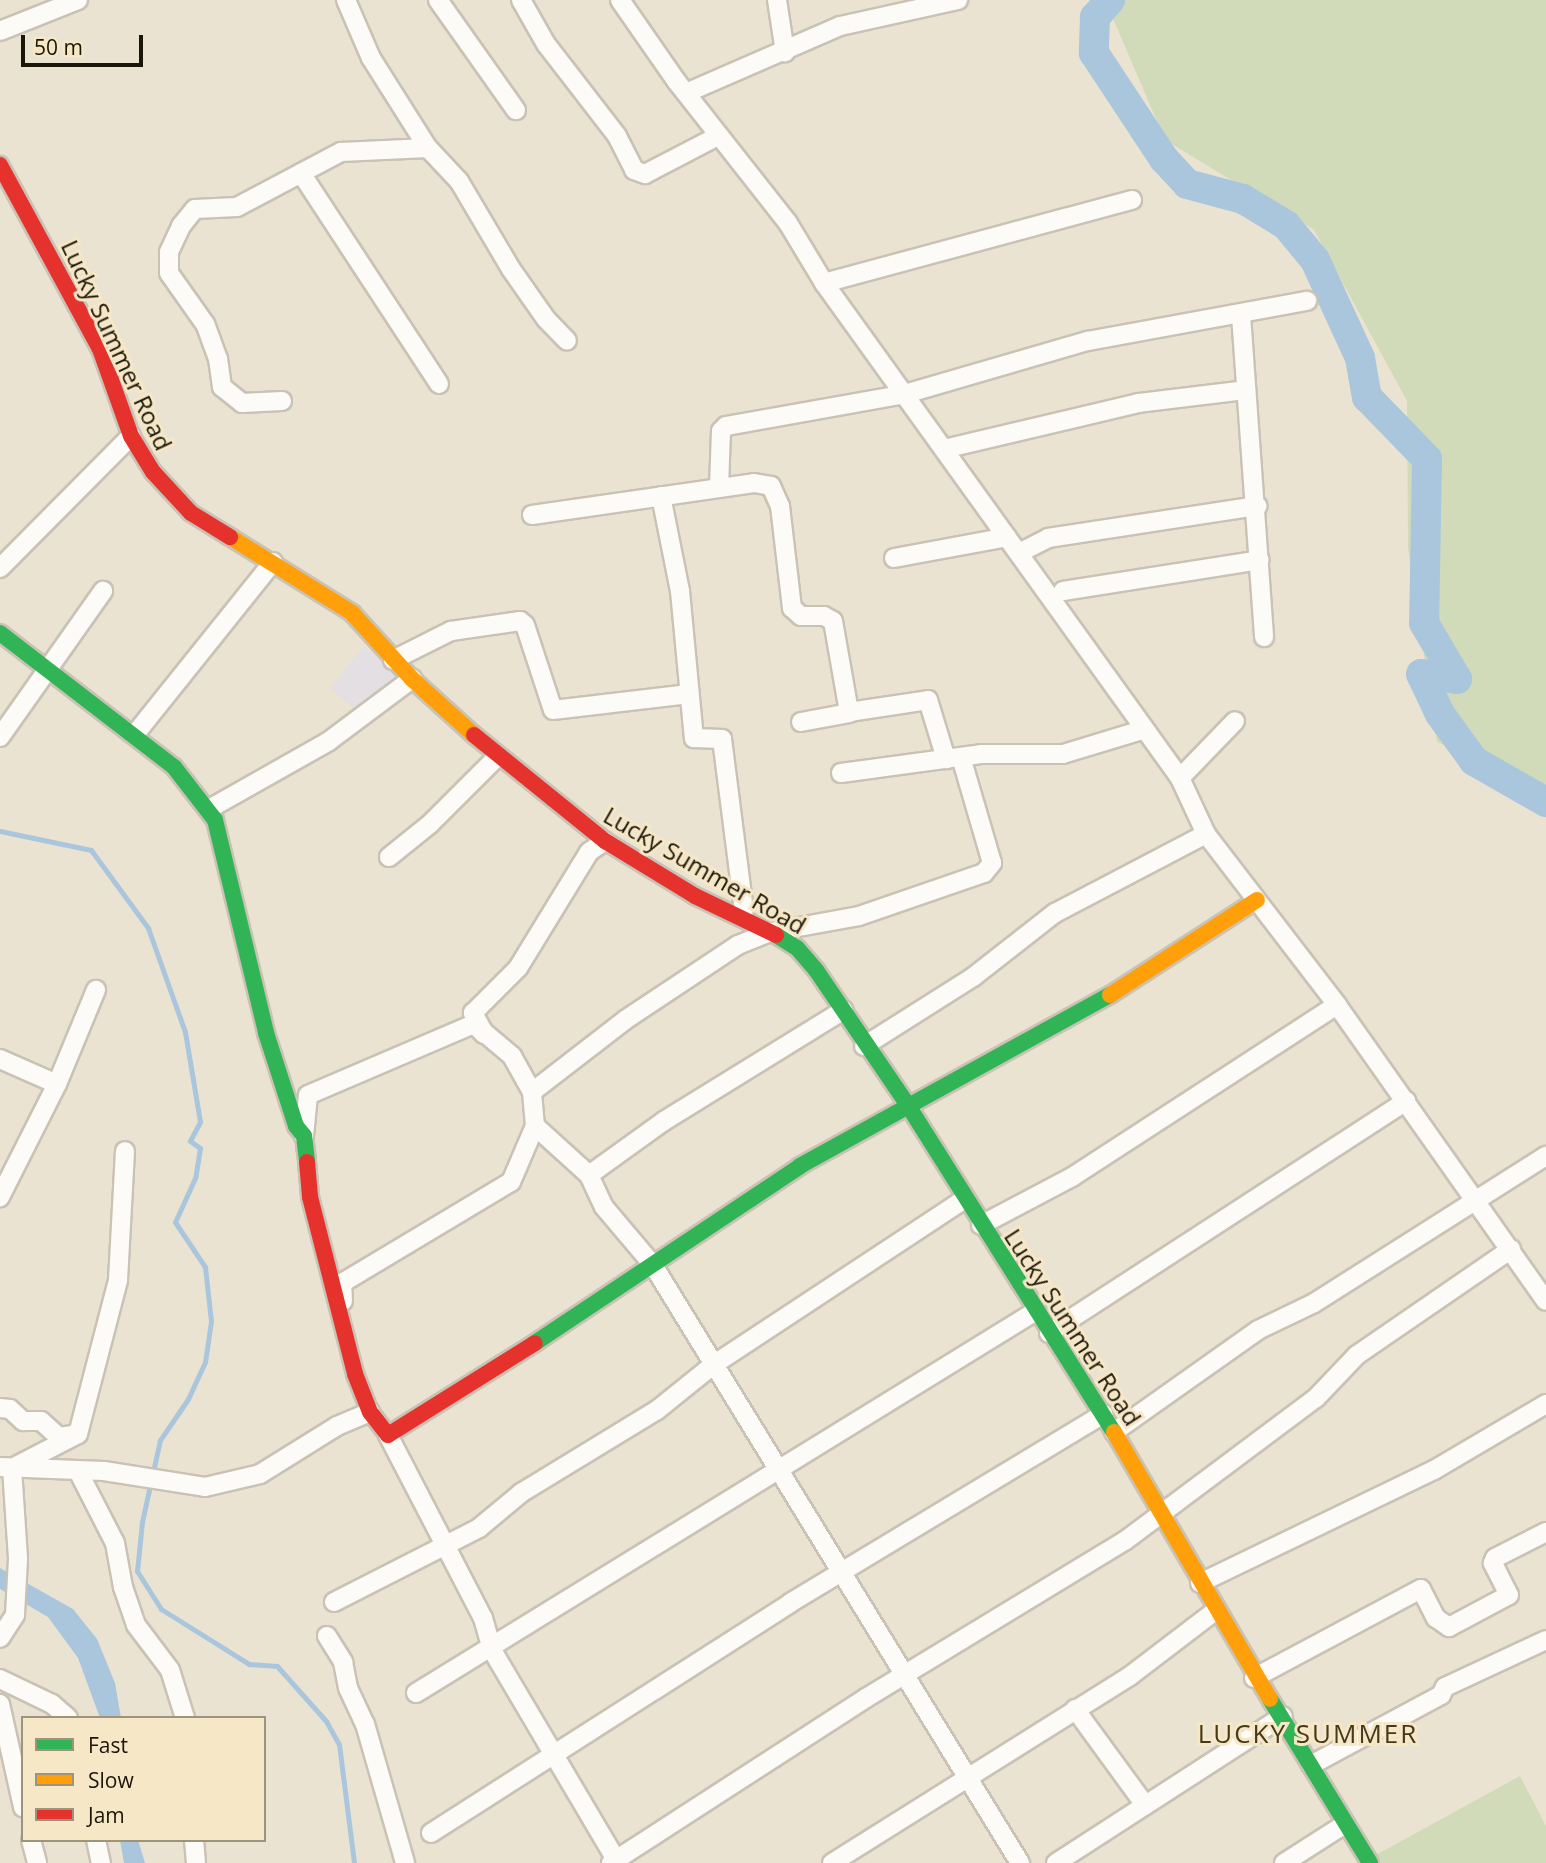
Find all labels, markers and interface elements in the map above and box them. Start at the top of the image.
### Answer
scale bar [24,21,147,65]
text: 50 m [34,33,83,61]
street label: Lucky Summer Road [56,235,178,455]
street label: Lucky Summer Road [599,800,811,940]
street label: Lucky Summer Road [999,1223,1147,1431]
legend [21,1716,266,1842]
district label: LUCKY SUMMER [1199,1718,1417,1750]
text: Fast [88,1731,128,1759]
text: Slow [88,1766,134,1794]
text: Jam [88,1801,125,1829]

